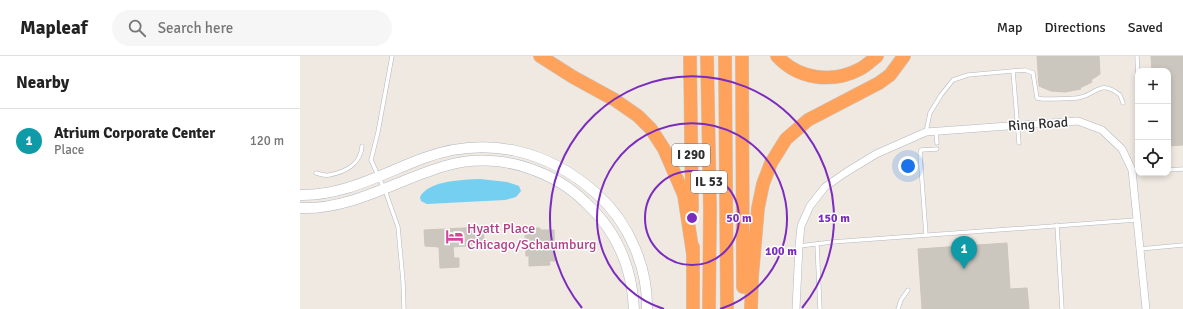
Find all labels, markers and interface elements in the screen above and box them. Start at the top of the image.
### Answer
search box [112,10,392,46]
text: Mapleaf [20,16,88,40]
icon: search [126,17,148,39]
text: Search here [158,19,233,37]
text: Map [997,19,1023,36]
text: Directions [1045,19,1106,36]
text: Saved [1128,19,1163,36]
map controls [1135,68,1171,176]
button: + [1135,68,1171,104]
text: Nearby [16,72,69,93]
button: − [1135,104,1171,140]
street label: Ring Road [1007,113,1069,135]
text: Atrium Corporate Center [54,124,215,142]
text: 1 [25,133,33,149]
text: 120 m [250,133,284,149]
button: locate [1135,140,1171,176]
text: Place [54,142,84,158]
road number: I 290 [672,144,710,166]
your location [898,156,918,176]
road number: IL 53 [691,171,727,193]
centre of rings [685,211,699,225]
text: 50 m [726,211,752,226]
text: 150 m [818,211,850,226]
place label: Hyatt Place Chicago/Schaumburg [467,220,596,253]
hotel icon: Hyatt Place Chicago/Schaumburg [444,226,464,246]
pin: 1 [951,236,977,269]
text: 100 m [765,244,797,259]

